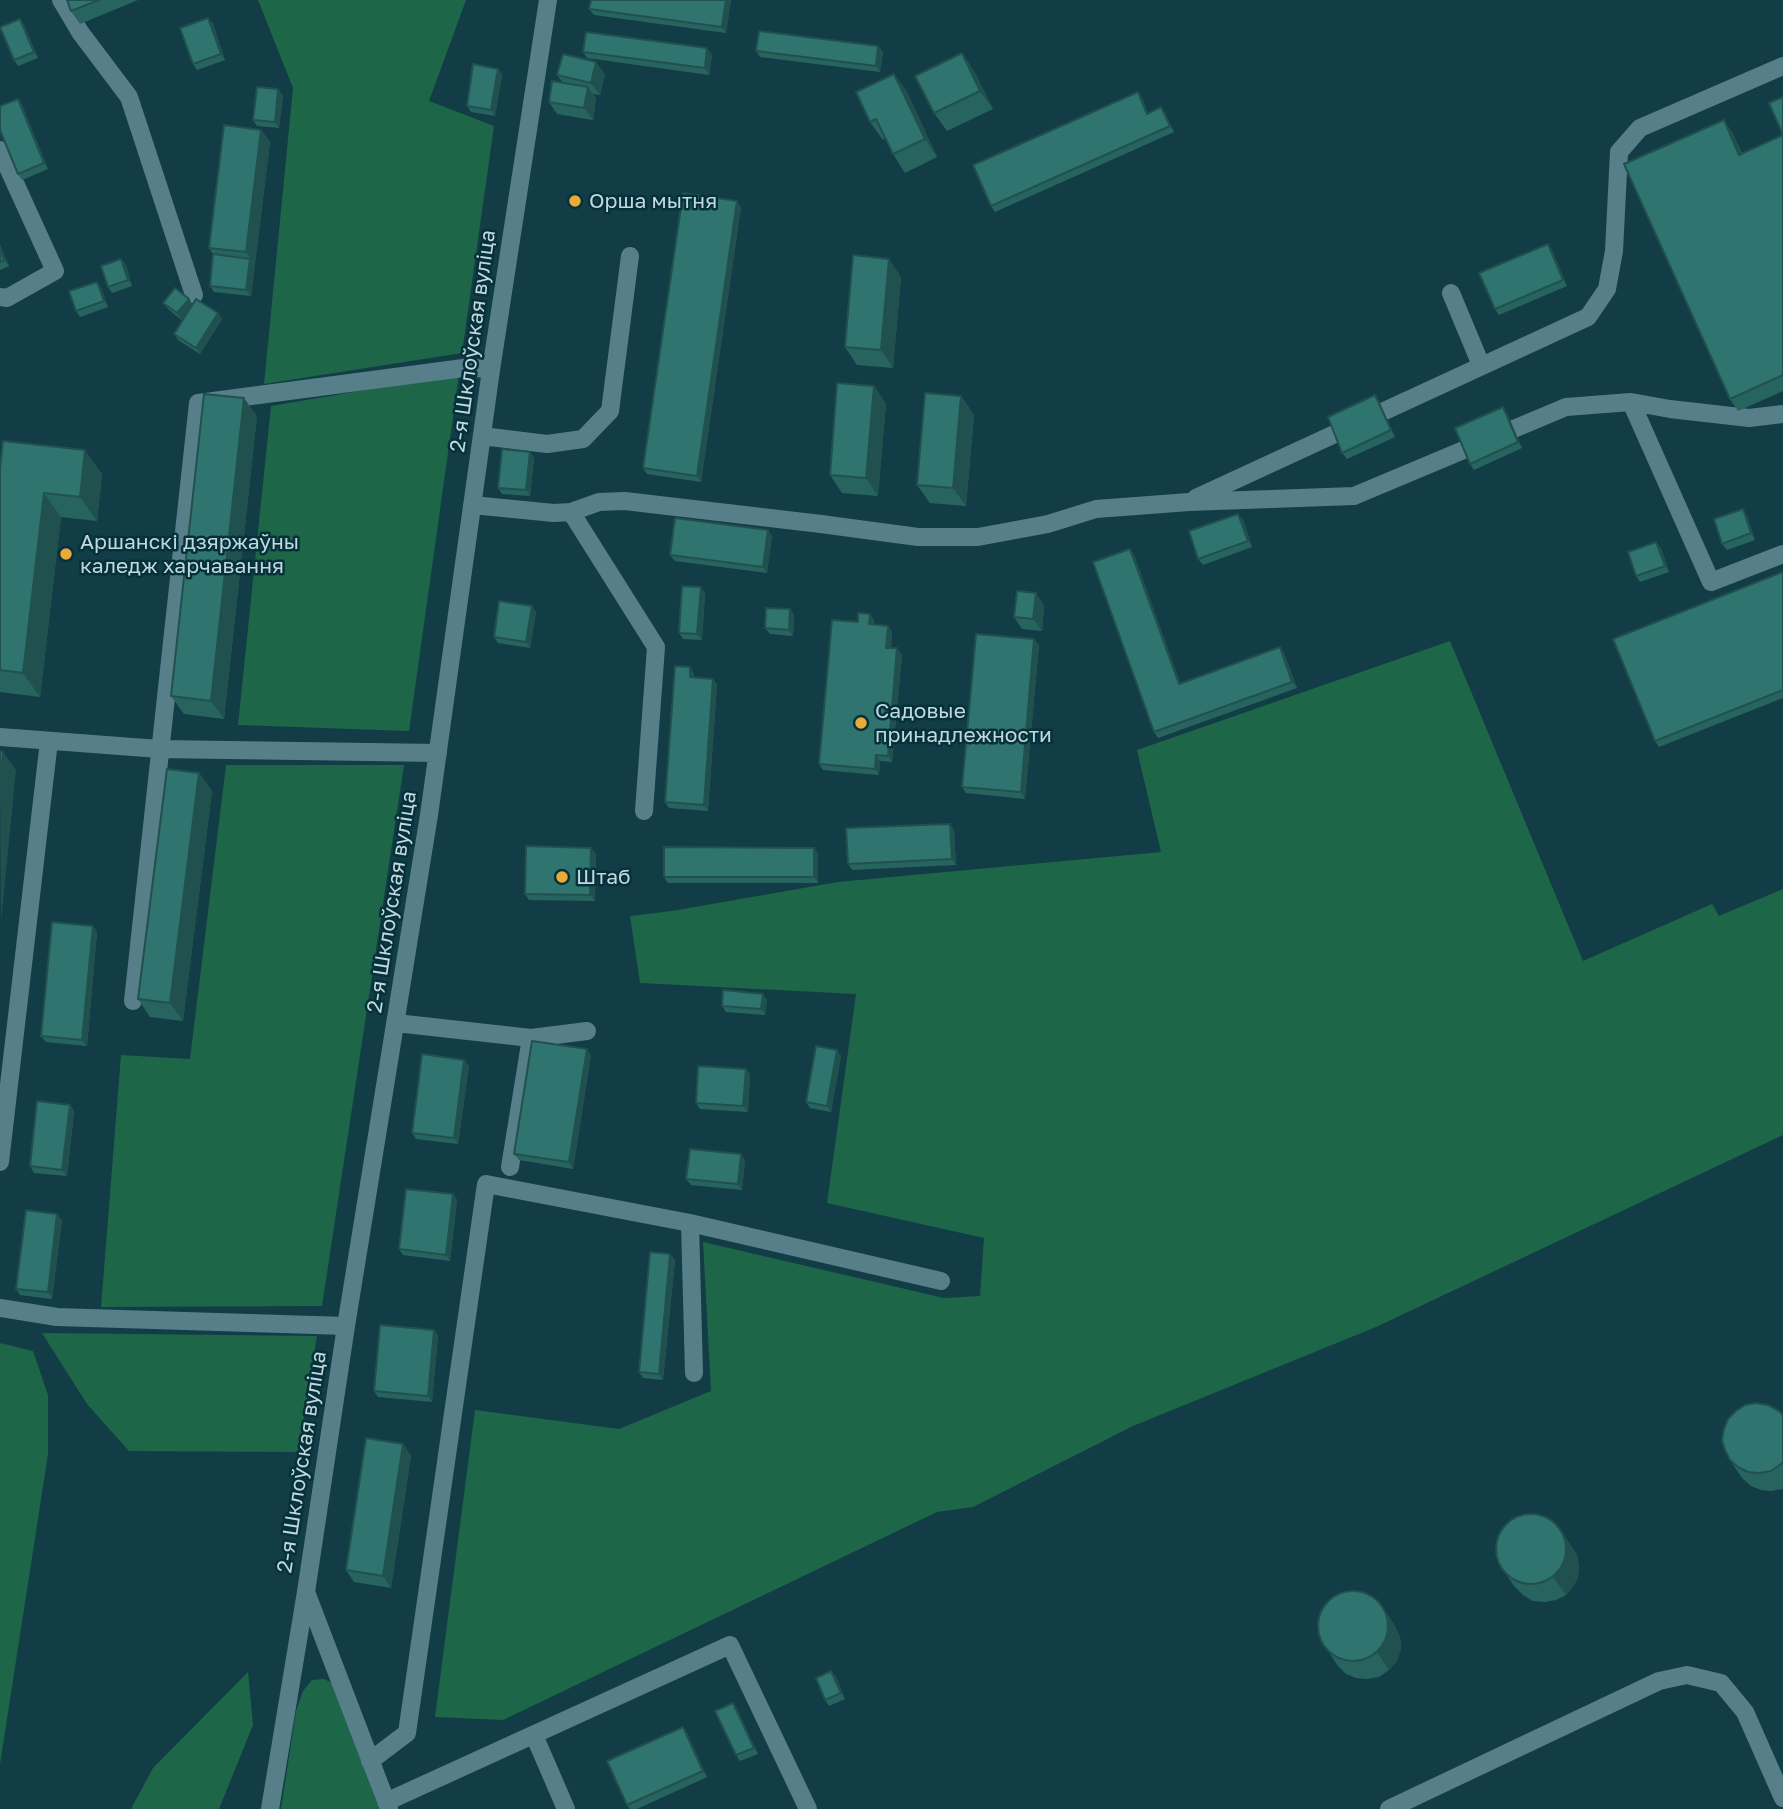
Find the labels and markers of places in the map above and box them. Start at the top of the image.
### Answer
place label: Орша мытня [589,188,717,214]
marker: Орша мытня [567,193,583,209]
place label: Аршанскі дзяржаўны каледж харчавання [80,529,299,579]
marker: Аршанскі дзяржаўны каледж харчавання [58,546,74,562]
place label: Садовые принадлежности [875,698,1052,748]
marker: Садовые принадлежности [853,715,869,731]
place label: Штаб [576,864,631,890]
marker: Штаб [554,869,570,885]

